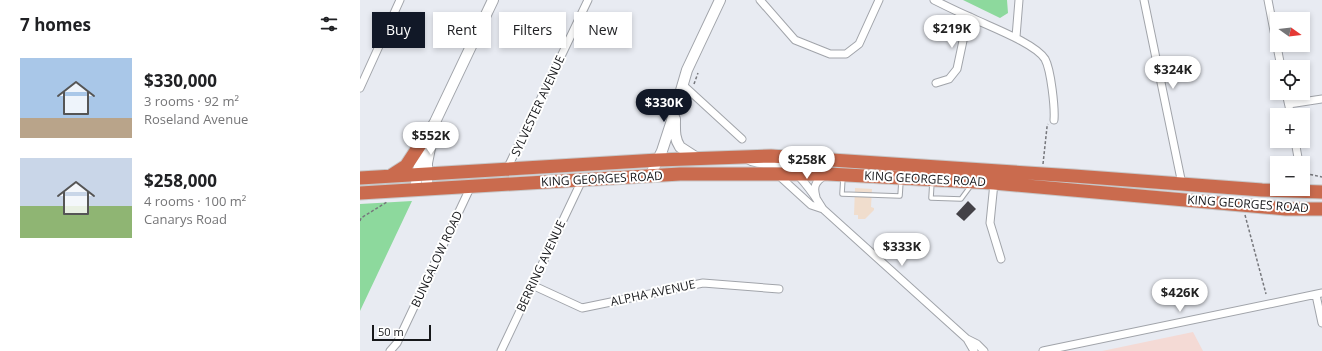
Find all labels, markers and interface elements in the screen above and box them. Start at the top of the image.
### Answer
chip: Buy [372,12,425,48]
chip: Rent [433,12,491,48]
chip: Filters [499,12,566,48]
chip: New [574,12,632,48]
north arrow [1270,12,1310,52]
map controls [1270,12,1310,196]
text: 7 homes [20,13,91,36]
icon: filters [318,13,340,35]
pin: $219K [924,15,980,49]
text: $219K [933,19,971,37]
street label: SYLVESTER AVENUE [507,53,568,159]
pin: $324K [1145,56,1201,90]
text: $324K [1154,60,1192,78]
button: locate [1270,60,1310,100]
text: $330,000 [144,69,217,92]
icon: home [52,74,100,122]
pin: $330K [636,89,692,123]
text: 3 rooms · 92 m² [144,92,239,110]
text: $330K [645,93,683,111]
button: + [1270,108,1310,148]
text: Roseland Avenue [144,110,248,128]
pin: $552K [403,122,459,156]
text: $552K [412,126,450,144]
pin: $258K [779,146,835,180]
text: $258K [788,150,826,168]
button: − [1270,156,1310,196]
street label: KING GEORGES ROAD [541,167,663,190]
street label: KING GEORGES ROAD [864,167,986,190]
text: $258,000 [144,169,217,192]
icon: home [52,174,100,222]
street label: KING GEORGES ROAD [1187,191,1309,216]
text: 4 rooms · 100 m² [144,192,246,210]
street label: BUNGALOW ROAD [407,208,466,310]
text: Canarys Road [144,210,227,228]
street label: BERRING AVENUE [512,217,569,314]
pin: $333K [874,233,930,267]
text: $333K [883,237,921,255]
street label: ALPHA AVENUE [609,275,697,310]
pin: $426K [1152,279,1208,313]
text: $426K [1161,283,1199,301]
scale bar [372,323,431,342]
text: 50 m [378,324,404,339]

